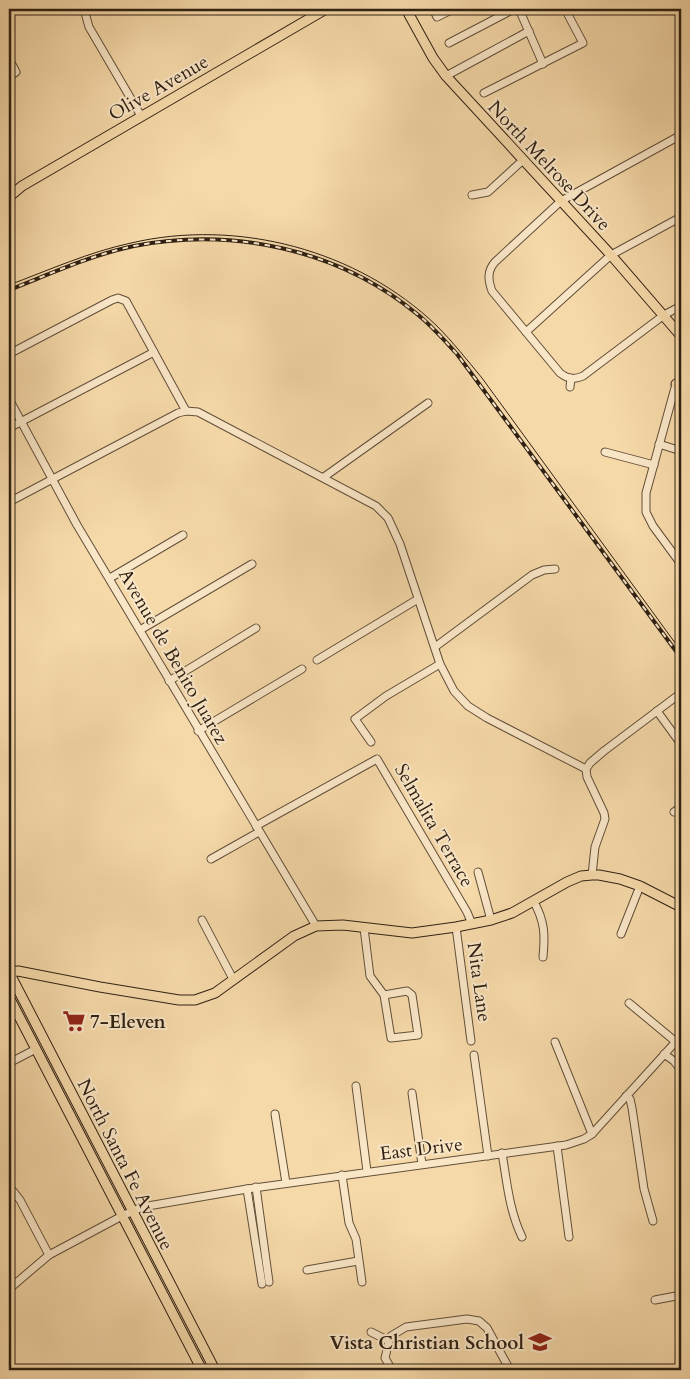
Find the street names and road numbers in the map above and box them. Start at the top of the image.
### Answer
street label: Olive Avenue [104,49,213,127]
street label: North Melrose Drive [482,95,617,237]
street label: Avenue de Benito Juarez [112,564,234,749]
street label: Selmalita Terrace [388,759,480,892]
street label: Nita Lane [461,941,497,1024]
street label: North Santa Fe Avenue [71,1074,180,1255]
street label: East Drive [378,1131,464,1167]

